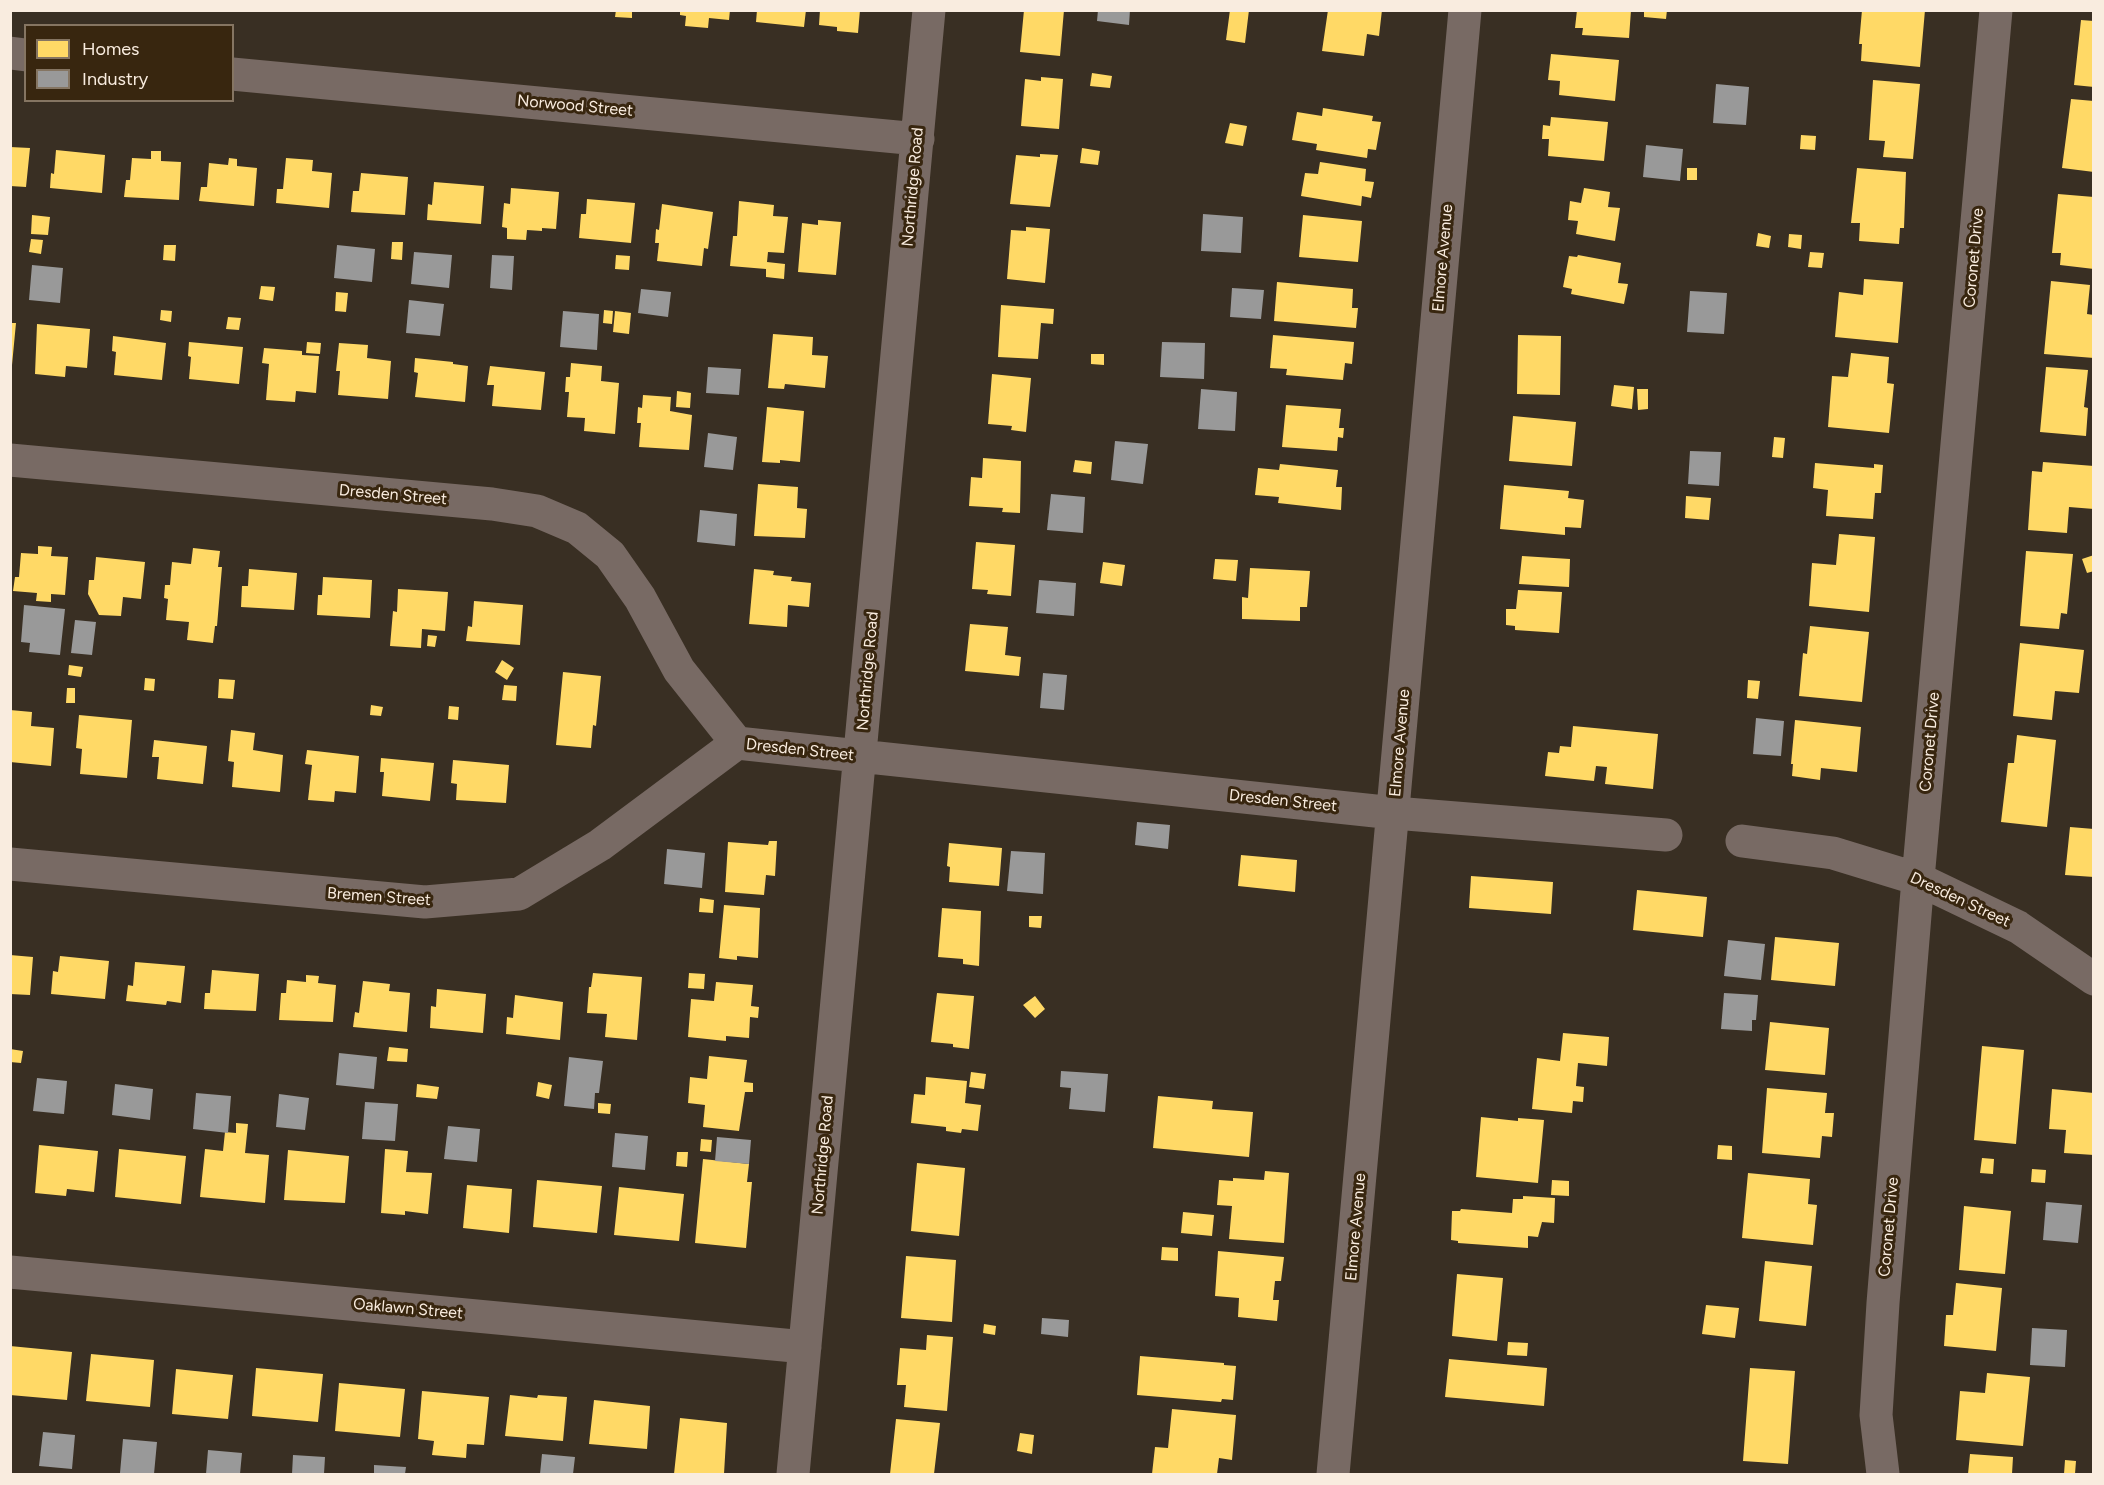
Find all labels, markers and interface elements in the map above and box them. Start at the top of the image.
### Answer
legend [24,24,234,102]
text: Homes [82,38,140,60]
text: Industry [82,68,148,90]
street label: Norwood Street [516,91,634,121]
street label: Northridge Road [898,127,928,247]
street label: Elmore Avenue [1429,203,1457,313]
street label: Coronet Drive [1960,207,1988,309]
street label: Dresden Street [338,481,448,509]
street label: Northridge Road [853,611,883,731]
street label: Elmore Avenue [1386,688,1414,798]
street label: Coronet Drive [1916,691,1944,793]
street label: Dresden Street [745,735,855,765]
street label: Dresden Street [1228,786,1338,816]
street label: Dresden Street [1907,868,2013,932]
street label: Bremen Street [326,884,432,910]
street label: Northridge Road [808,1095,838,1215]
street label: Elmore Avenue [1342,1172,1370,1282]
street label: Coronet Drive [1875,1176,1903,1278]
street label: Oaklawn Street [352,1295,464,1323]

